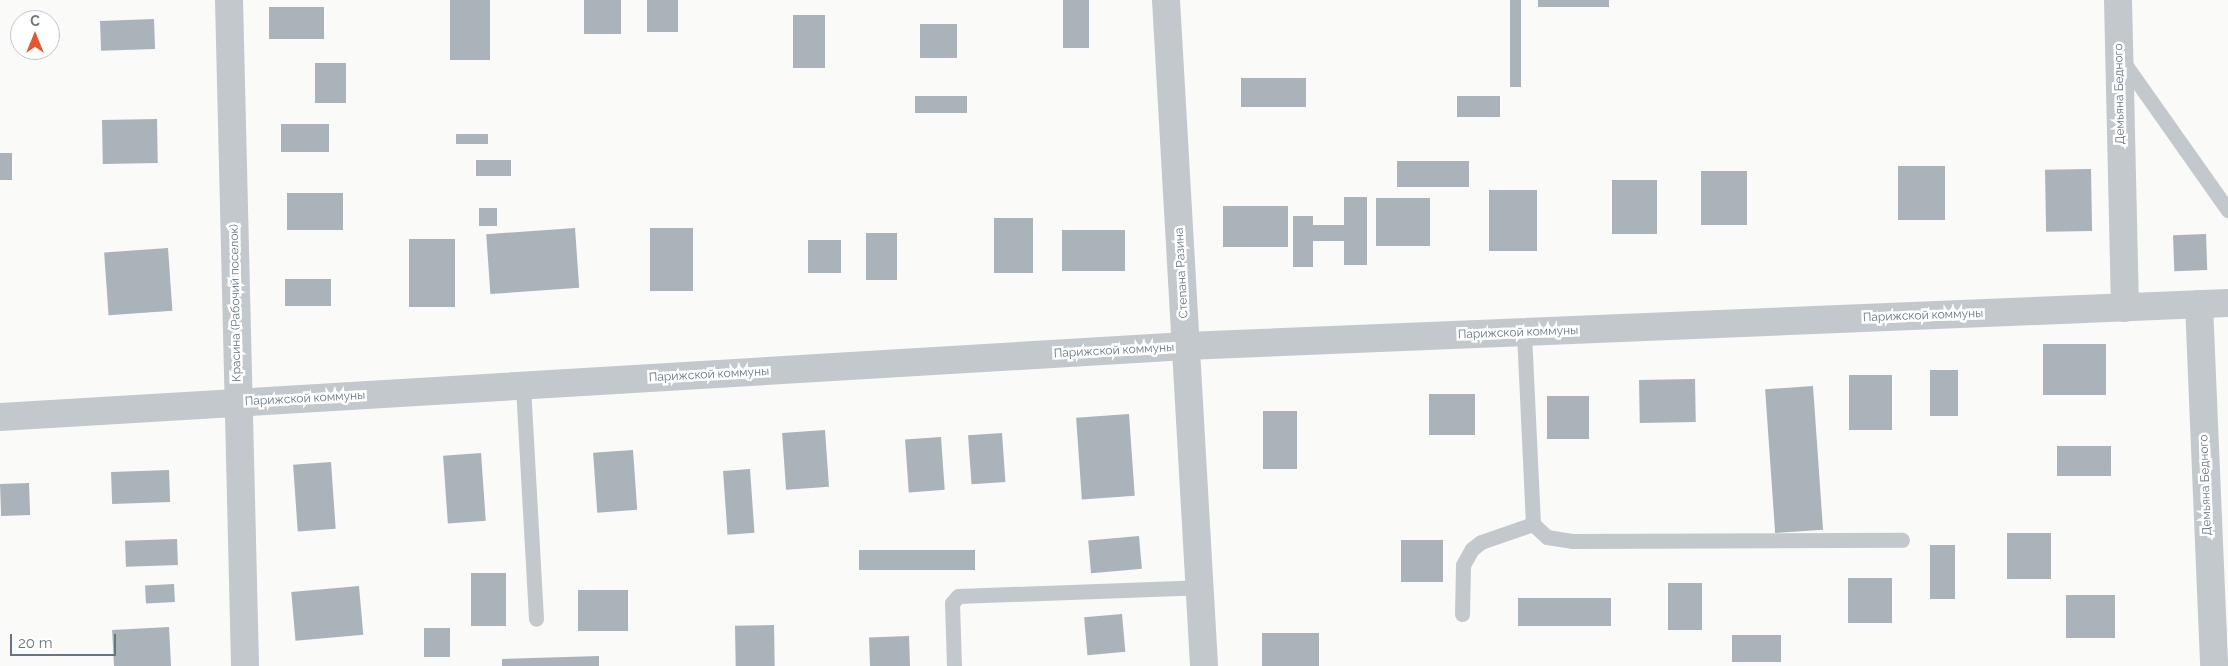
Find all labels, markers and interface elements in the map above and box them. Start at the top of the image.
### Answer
north arrow [10,10,60,60]
text: С [30,13,40,29]
street label: Демьяна Бедного [2112,43,2128,145]
street label: Красина (Рабочий поселок) [227,224,245,382]
street label: Степана Разина [1172,227,1192,319]
street label: Парижской коммуны [1863,307,1983,325]
street label: Парижской коммуны [1458,324,1578,342]
street label: Парижской коммуны [1053,341,1175,361]
street label: Парижской коммуны [648,365,770,385]
street label: Парижской коммуны [244,389,366,409]
street label: Демьяна Бедного [2197,434,2215,536]
scale bar [12,624,119,656]
text: 20 m [18,634,53,652]

